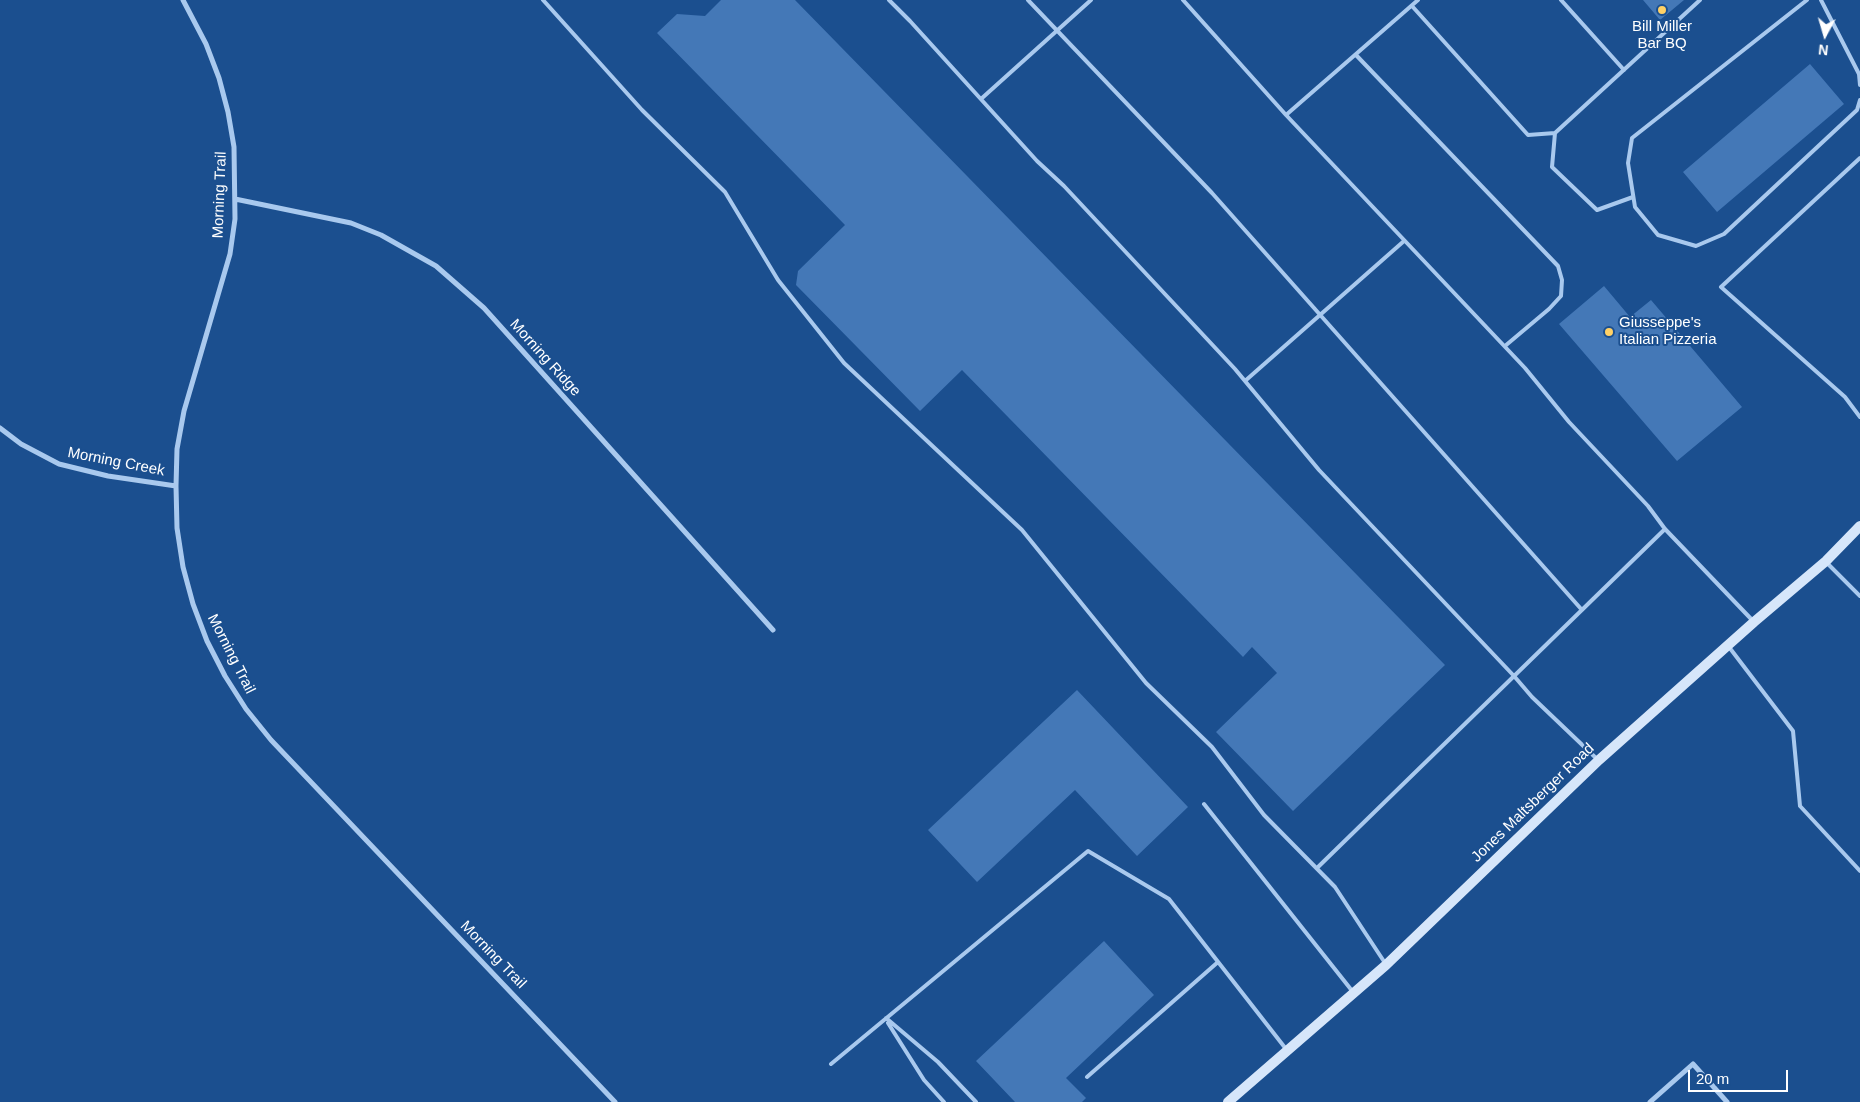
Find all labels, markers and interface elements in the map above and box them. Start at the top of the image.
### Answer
marker: Bill Miller Bar BQ [1656,4,1668,16]
north arrow [1800,10,1850,60]
place label: Bill Miller Bar BQ [1632,18,1692,53]
text: N [1818,41,1829,58]
street label: Morning Trail [209,151,231,239]
place label: Giusseppe's Italian Pizzeria [1619,314,1717,349]
street label: Morning Ridge [506,316,584,400]
marker: Giusseppe's Italian Pizzeria [1603,326,1615,338]
street label: Morning Creek [66,444,166,480]
street label: Morning Trail [203,611,259,697]
street label: Jones Maltsberger Road [1468,740,1598,866]
street label: Morning Trail [456,917,530,993]
scale bar [1690,1060,1790,1092]
text: 20 m [1696,1070,1729,1087]

